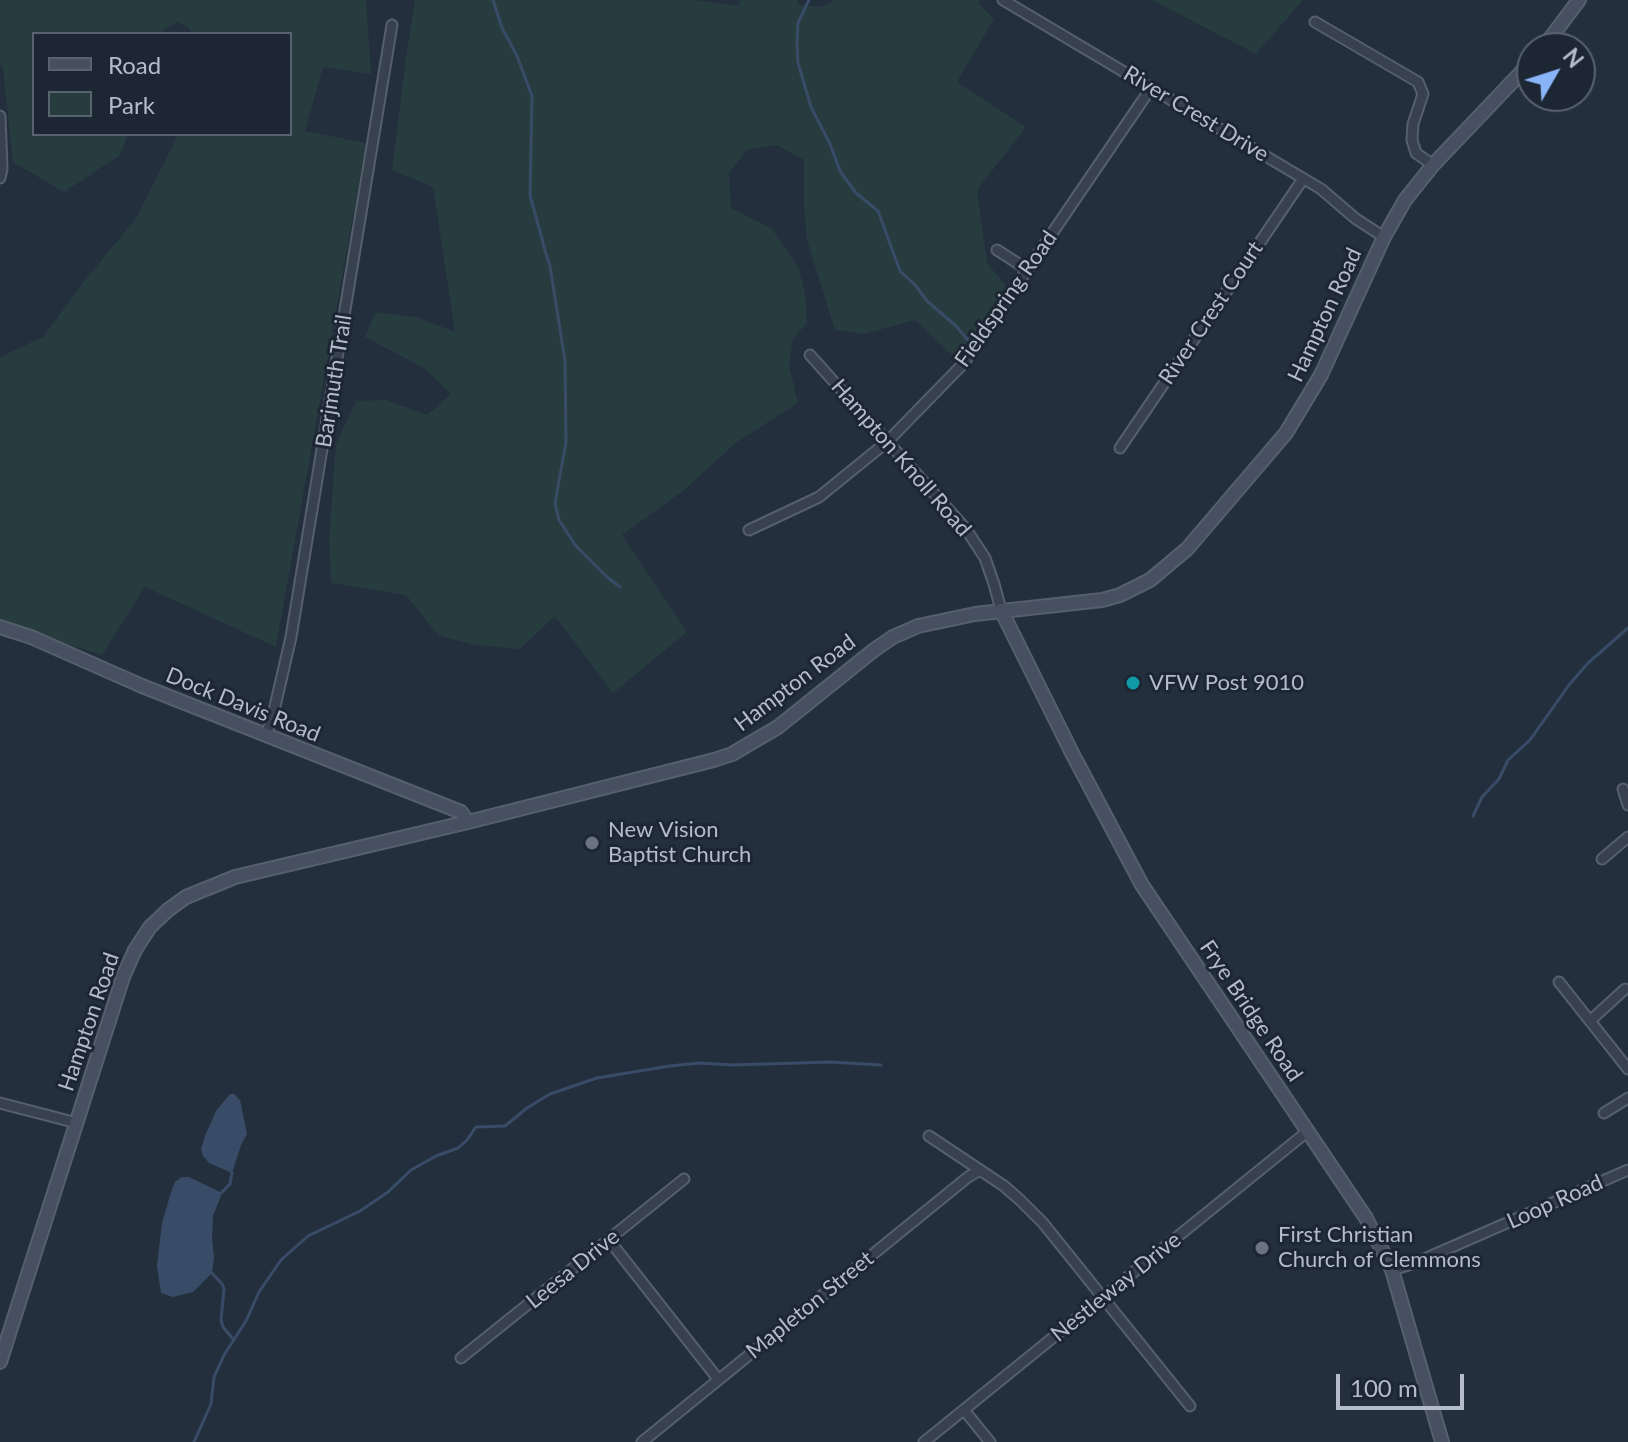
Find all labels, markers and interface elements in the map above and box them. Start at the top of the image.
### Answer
legend [32,32,292,136]
north arrow [1516,32,1596,112]
text: N [1558,43,1589,73]
text: Road [108,50,161,79]
street label: River Crest Drive [1119,60,1273,168]
text: Park [108,90,155,119]
street label: Fieldspring Road [949,226,1063,372]
street label: River Crest Court [1153,236,1269,390]
street label: Hampton Road [1282,244,1368,386]
street label: Barjmuth Trail [310,313,358,449]
street label: Hampton Knoll Road [825,374,977,542]
street label: Hampton Road [729,629,861,737]
street label: Dock Davis Road [162,662,324,748]
place label: VFW Post 9010 [1149,670,1304,696]
marker: VFW Post 9010 [1124,674,1142,692]
place label: New Vision Baptist Church [608,817,751,868]
marker: New Vision Baptist Church [583,834,601,852]
street label: Frye Bridge Road [1194,935,1308,1087]
street label: Hampton Road [53,949,125,1095]
street label: Loop Road [1503,1169,1607,1235]
place label: First Christian Church of Clemmons [1278,1222,1481,1274]
street label: Leesa Drive [521,1223,625,1315]
street label: Nestleway Drive [1046,1227,1186,1347]
marker: First Christian Church of Clemmons [1253,1239,1271,1257]
street label: Mapleton Street [741,1246,879,1364]
scale bar [1340,1358,1468,1408]
text: 100 m [1350,1373,1418,1402]

